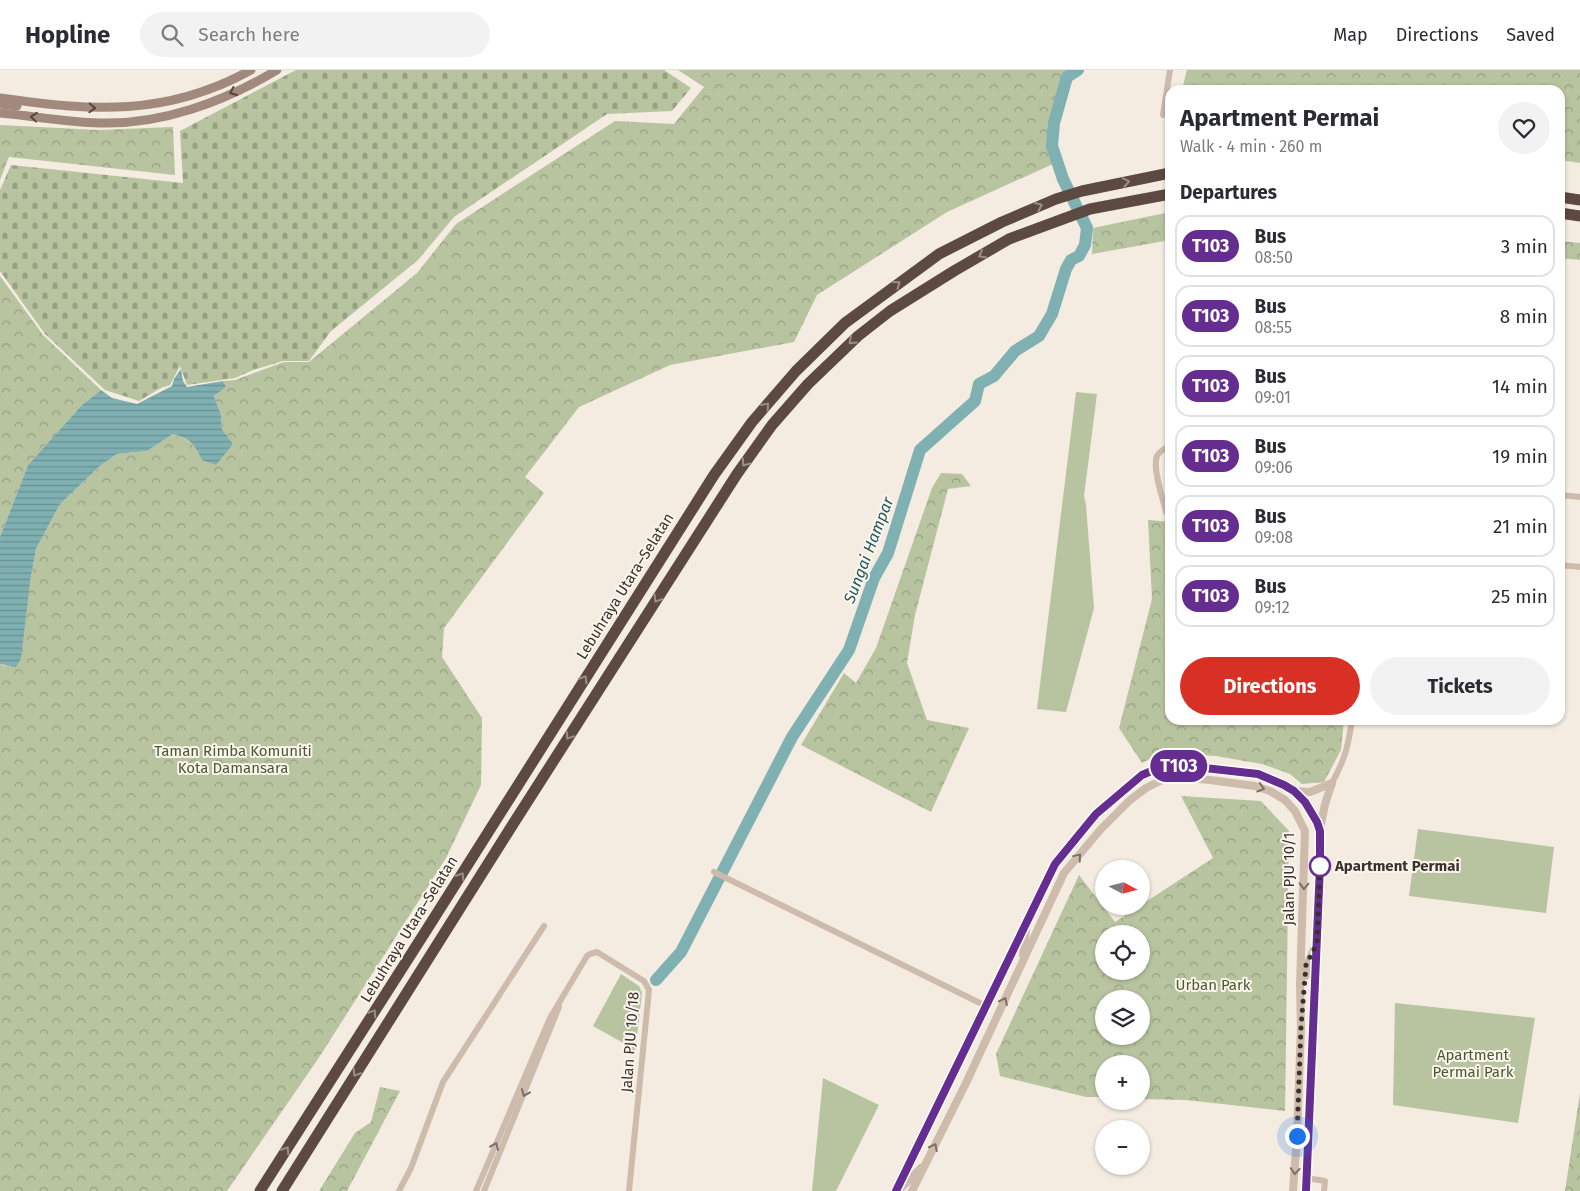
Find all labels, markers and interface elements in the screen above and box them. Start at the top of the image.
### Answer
search box [140,12,490,57]
text: Hopline [25,21,110,49]
icon: search [158,21,186,49]
text: Search here [198,23,300,46]
text: Map [1333,24,1368,46]
text: Directions [1396,24,1478,46]
text: Saved [1506,24,1555,46]
one-way arrow [229,86,238,96]
button: heart [1498,102,1550,154]
one-way arrow [88,103,96,113]
text: Apartment Permai [1180,104,1379,132]
one-way arrow [30,111,38,122]
text: Walk · 4 min · 260 m [1180,137,1322,156]
one-way arrow [1122,177,1131,188]
text: Departures [1180,181,1277,204]
one-way arrow [1034,202,1043,212]
text: Bus [1254,225,1286,248]
text: T103 [1192,235,1229,257]
text: 3 min [1501,235,1548,258]
text: 08:50 [1254,248,1293,267]
one-way arrow [978,249,987,259]
one-way arrow [892,281,901,290]
text: Bus [1254,295,1286,318]
text: T103 [1192,305,1229,327]
text: 8 min [1500,305,1548,328]
text: 08:55 [1254,318,1292,337]
one-way arrow [849,335,858,344]
text: Bus [1254,365,1286,388]
text: T103 [1192,375,1229,397]
text: 14 min [1492,375,1548,398]
text: 09:01 [1254,388,1291,407]
one-way arrow [760,402,769,411]
text: Bus [1254,435,1286,458]
text: T103 [1192,445,1229,467]
text: 19 min [1492,445,1548,468]
one-way arrow [742,457,751,467]
text: 09:06 [1254,458,1293,477]
water label: Sungai Hampar [839,494,898,607]
text: Bus [1254,505,1286,528]
street label: Lebuhraya Utara–Selatan [573,510,677,662]
text: T103 [1192,515,1229,537]
text: 21 min [1493,515,1548,538]
text: 09:08 [1254,528,1293,547]
text: Bus [1254,575,1286,598]
text: T103 [1192,585,1229,607]
text: 25 min [1491,585,1548,608]
one-way arrow [653,594,663,603]
text: 09:12 [1254,598,1290,617]
button: Directions [1180,657,1360,715]
button: Tickets [1370,657,1550,715]
one-way arrow [578,675,587,684]
one-way arrow [566,731,576,740]
park label: Taman Rimba Komuniti Kota Damansara [154,742,312,777]
line badge: T103 [1144,750,1214,782]
text: T103 [1160,755,1198,777]
one-way arrow [1256,782,1264,792]
street label: Jalan PJU 10/1 [1280,833,1298,925]
street label: Lebuhraya Utara–Selatan [357,853,461,1005]
one-way arrow [1072,854,1080,863]
marker: Apartment Permai [1309,855,1331,877]
place label: Apartment Permai [1334,857,1460,875]
north arrow [1095,860,1150,915]
map controls [1095,860,1150,1175]
one-way arrow [455,872,464,882]
one-way arrow [1299,882,1310,890]
button: locate [1095,925,1150,980]
park label: Urban Park [1176,976,1251,994]
button: layers [1095,990,1150,1045]
street label: Jalan PJU 10/18 [617,991,643,1093]
one-way arrow [998,997,1009,1006]
one-way arrow [367,1009,377,1018]
park label: Apartment Permai Park [1433,1046,1514,1081]
button: + [1095,1055,1150,1110]
one-way arrow [352,1068,362,1077]
one-way arrow [521,1088,532,1097]
button: − [1095,1120,1150,1175]
your location [1285,1124,1310,1149]
one-way arrow [488,1142,499,1151]
one-way arrow [928,1144,938,1153]
one-way arrow [280,1146,289,1156]
one-way arrow [1289,1167,1300,1175]

